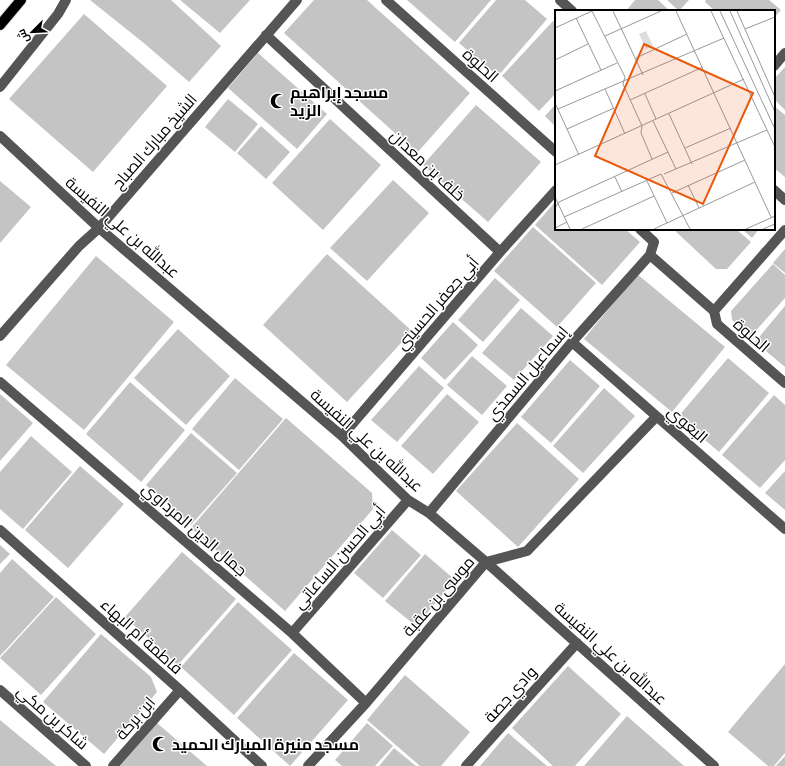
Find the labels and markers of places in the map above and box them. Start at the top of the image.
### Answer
place label: مسجد إبراهيم الزيد [290,85,388,120]
mosque icon: مسجد إبراهيم الزيد [269,92,287,110]
mosque icon: مسجد منيرة المبارك الحميد [151,735,169,753]
place label: مسجد منيرة المبارك الحميد [172,737,359,754]

